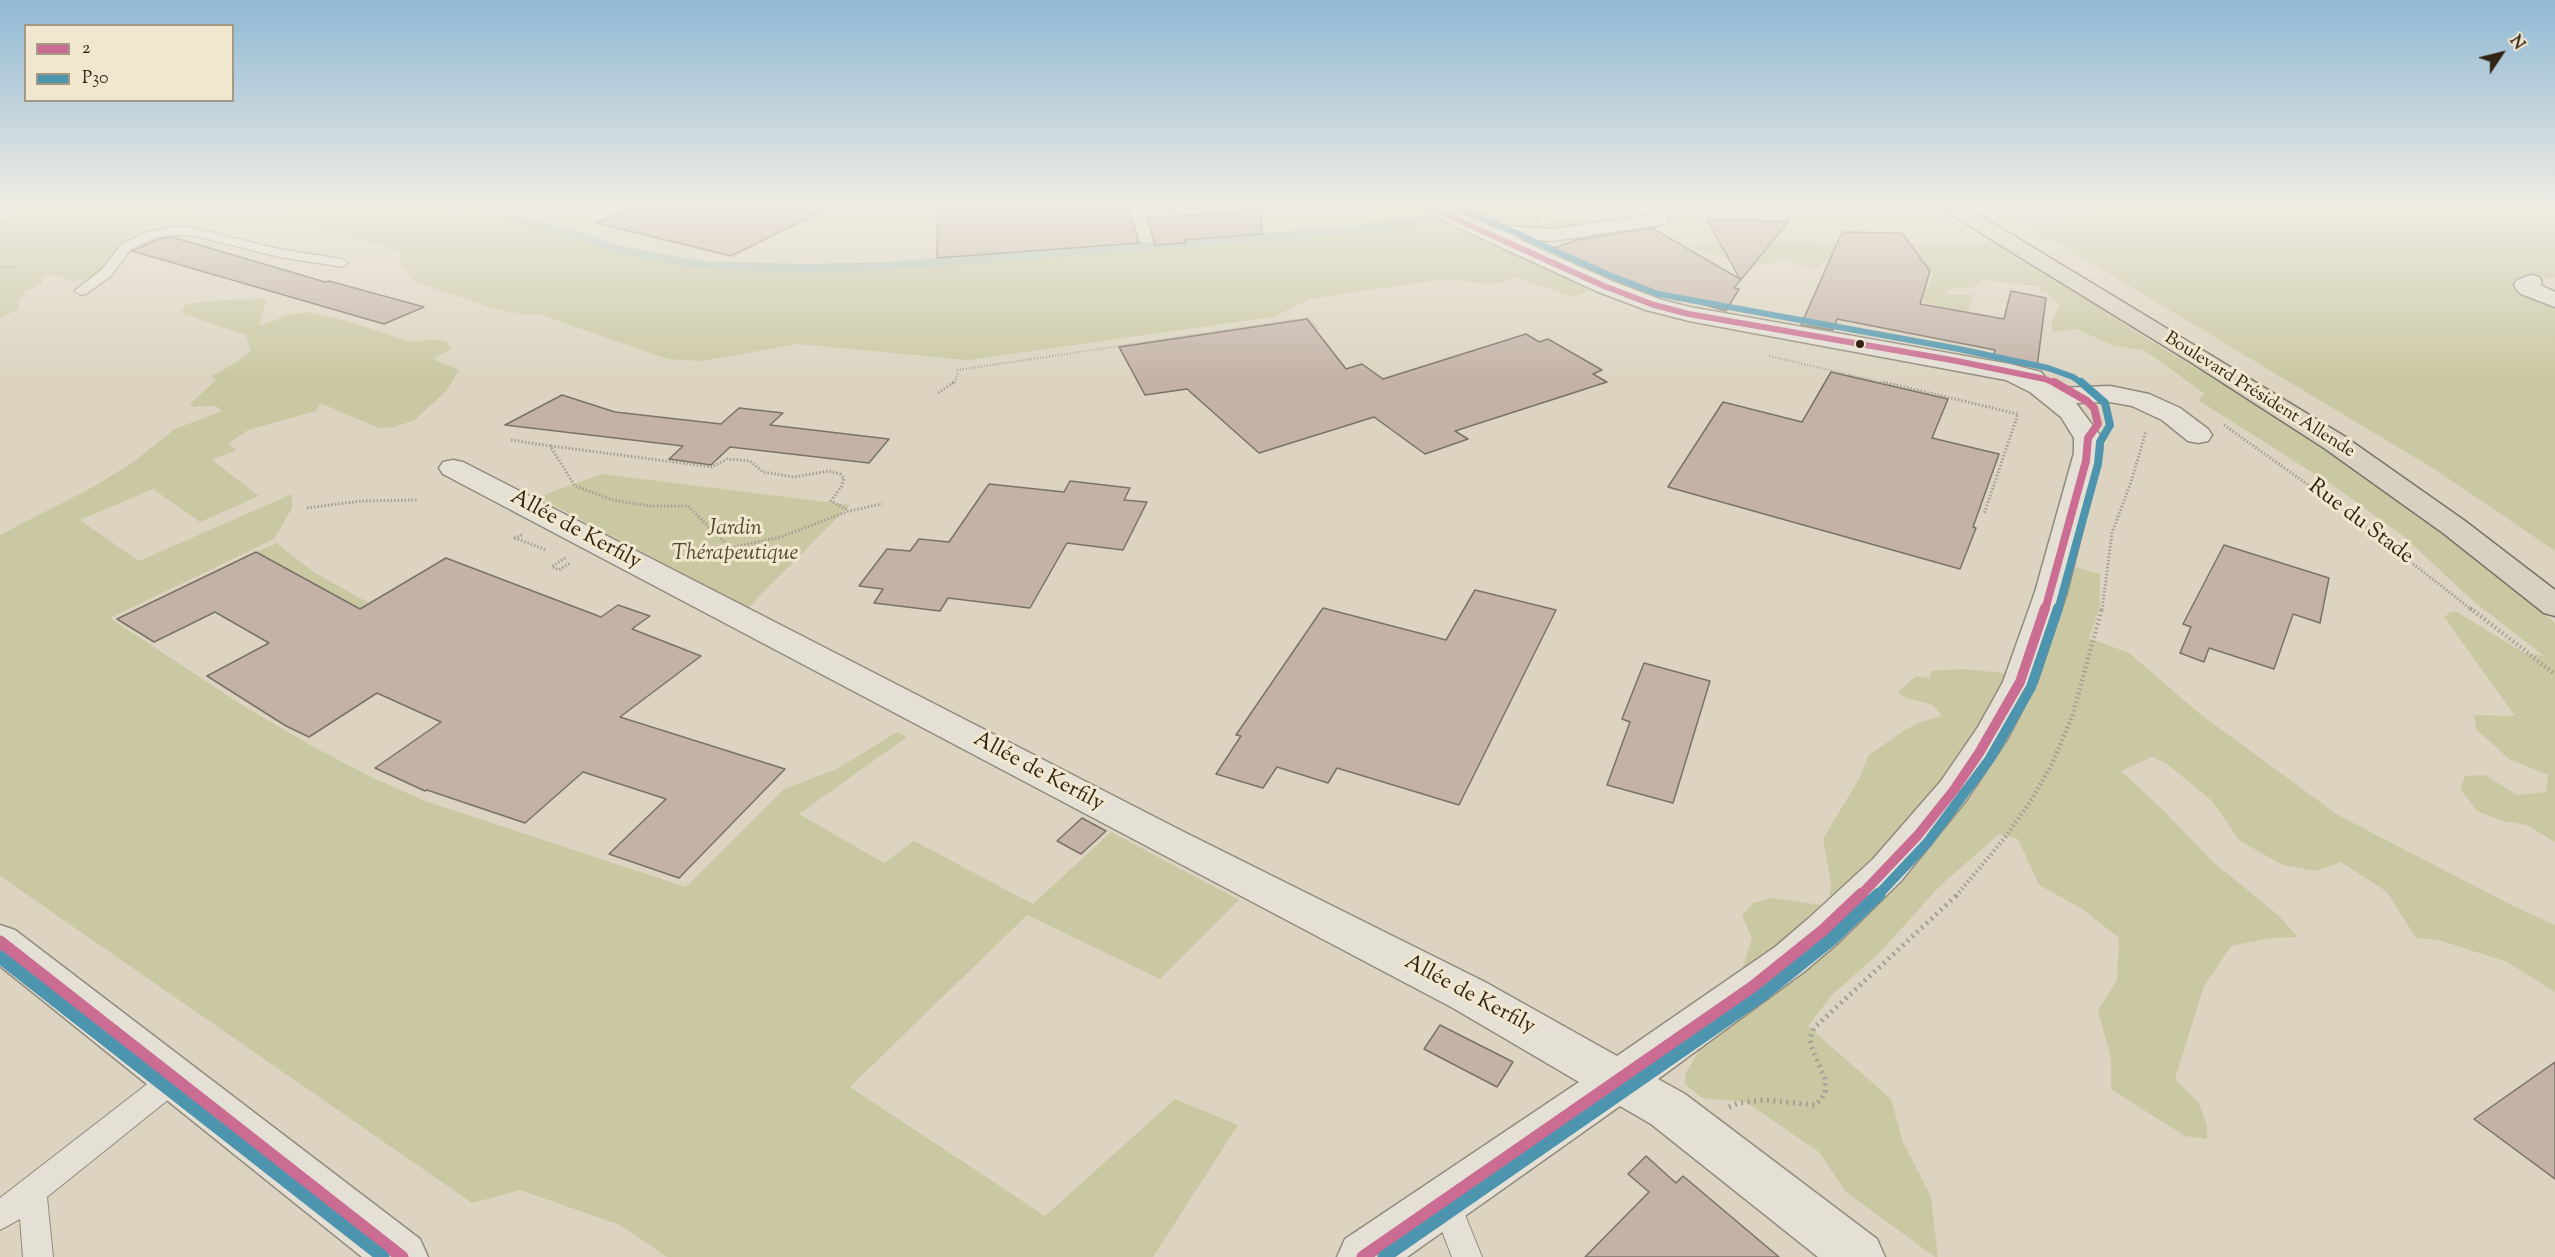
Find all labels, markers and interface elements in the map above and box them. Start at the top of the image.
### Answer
legend [24,24,234,102]
north arrow [2471,24,2531,84]
text: N [2503,32,2529,55]
text: 2 [82,36,90,62]
text: P30 [82,66,109,92]
street label: Boulevard Président Allende [2160,328,2358,464]
unlabelled marker [1854,338,1866,350]
street label: Rue du Stade [2302,475,2418,571]
street label: Allée de Kerfily [505,485,645,577]
park label: Jardin Thérapeutique [672,517,798,568]
street label: Allée de Kerfily [968,727,1108,819]
street label: Allée de Kerfily [1399,950,1539,1042]

